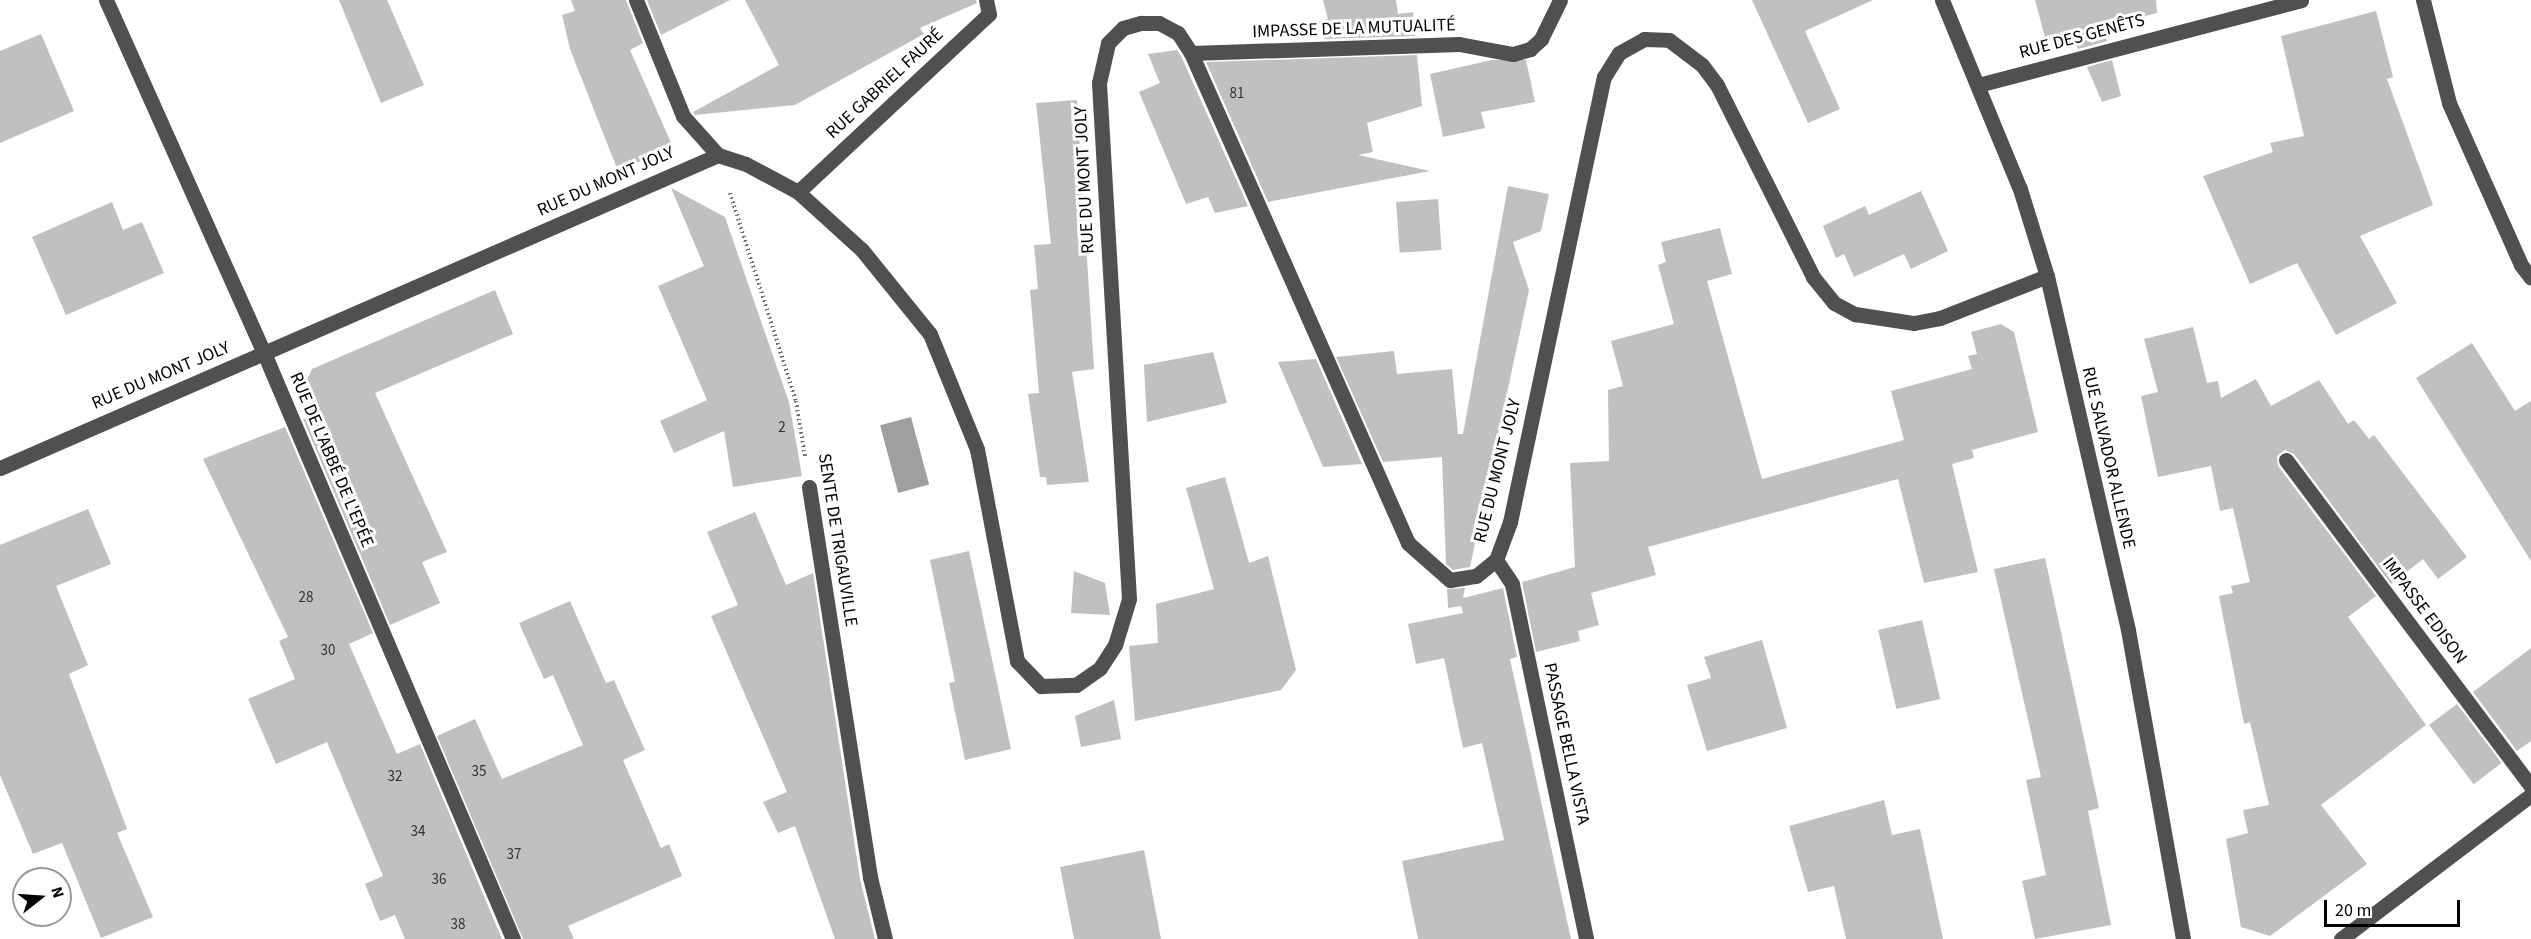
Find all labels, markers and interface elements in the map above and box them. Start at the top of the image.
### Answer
street label: RUE DES GENÊTS [2017,10,2147,64]
street label: IMPASSE DE LA MUTUALITÉ [1252,15,1456,43]
street label: RUE GABRIEL FAURÉ [822,24,948,144]
house number: 81 [1230,85,1244,103]
street label: RUE DU MONT JOLY [1070,106,1100,254]
street label: RUE DU MONT JOLY [534,142,678,222]
street label: RUE DU MONT JOLY [89,337,233,415]
street label: RUE SALVADOR ALLENDE [2077,365,2139,551]
street label: RUE DE L'ABBÉ DE L'EPÉE [284,369,378,551]
street label: RUE DU MONT JOLY [1470,397,1526,545]
house number: 2 [778,419,786,437]
street label: SENTE DE TRIGAUVILLE [813,452,861,628]
street label: IMPASSE EDISON [2377,554,2471,668]
house number: 28 [299,589,313,607]
house number: 30 [321,642,335,660]
street label: PASSAGE BELLA VISTA [1538,661,1594,827]
house number: 35 [472,763,486,781]
house number: 32 [388,768,402,786]
house number: 34 [411,823,425,841]
house number: 37 [507,846,521,864]
north arrow [12,867,72,927]
house number: 36 [432,871,446,889]
text: N [45,884,69,901]
scale bar [2327,888,2464,926]
text: 20 m [2335,898,2371,923]
house number: 38 [451,916,465,934]

